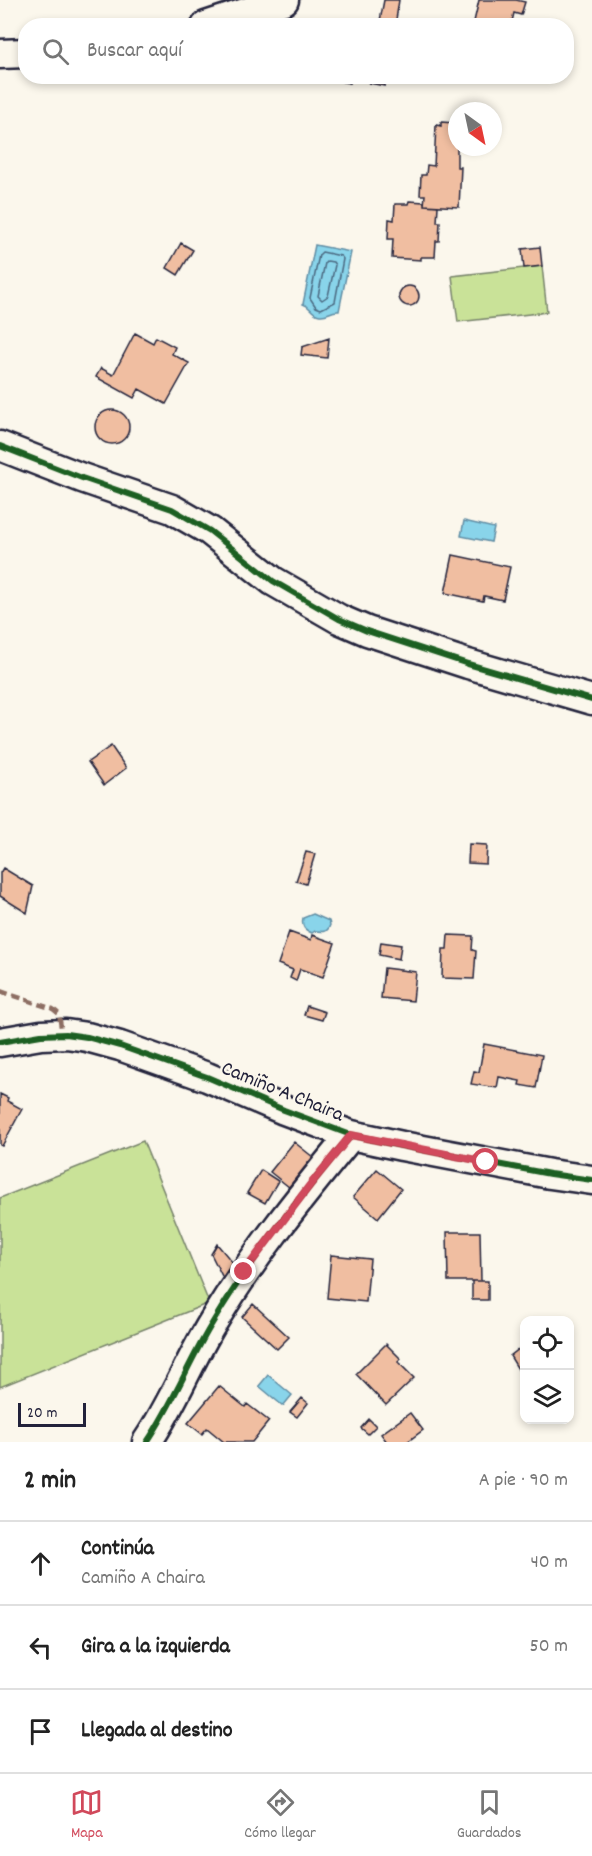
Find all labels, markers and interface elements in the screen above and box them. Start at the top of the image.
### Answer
search box [18,18,574,84]
icon: search [39,35,72,68]
text: Buscar aquí [87,36,182,67]
north arrow [448,102,502,156]
street label: Camiño A Chaira [216,1055,349,1131]
route start [472,1148,498,1174]
route end [230,1258,256,1284]
map controls [520,1316,574,1424]
button: locate [520,1316,574,1370]
button: layers [520,1370,574,1424]
scale bar [18,1400,86,1428]
text: 20 m [27,1402,57,1425]
text: 2 min [24,1463,76,1500]
text: A pie · 90 m [479,1467,568,1495]
text: Continúa [81,1534,154,1565]
icon: ahead [24,1547,57,1580]
text: 40 m [530,1549,568,1577]
text: Camiño A Chaira [81,1565,205,1593]
icon: left [24,1631,57,1664]
text: Gira a la izquierda [81,1632,230,1663]
text: 50 m [530,1633,568,1661]
icon: arrive [24,1715,57,1748]
text: Llegada al destino [81,1716,233,1747]
tab: Mapa [70,1786,103,1845]
tab: Cómo llegar [244,1786,316,1845]
tab: Guardados [457,1786,522,1845]

